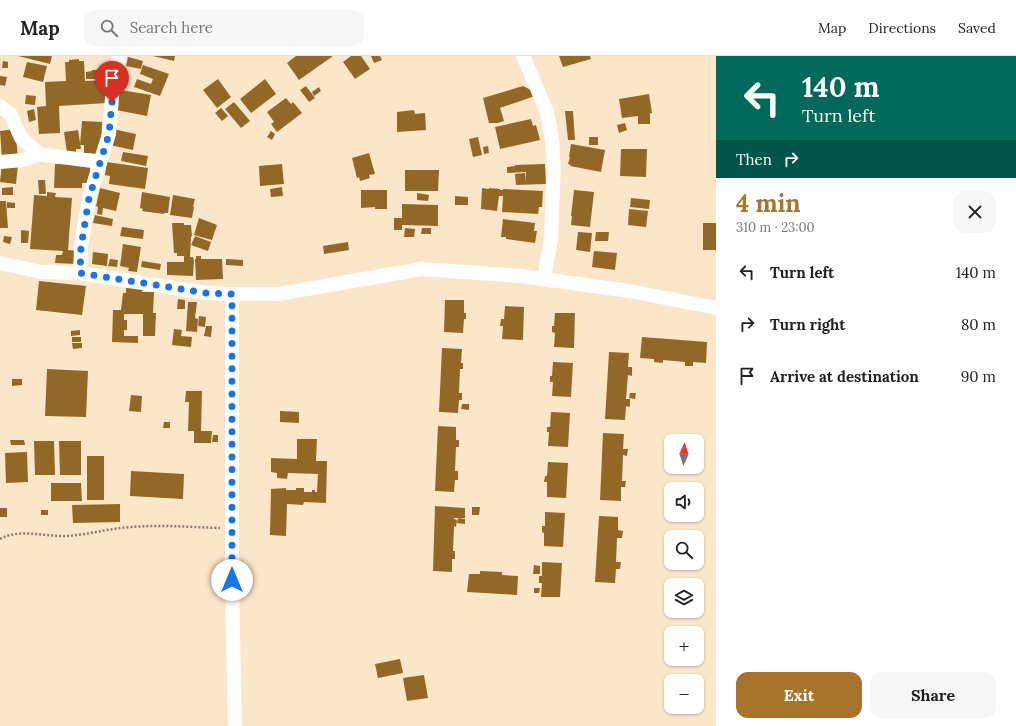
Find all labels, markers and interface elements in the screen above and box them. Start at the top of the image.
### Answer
search box [84,10,364,46]
text: Map [20,16,60,40]
icon: search [98,17,120,39]
text: Search here [130,18,213,37]
text: Map [818,19,846,37]
text: Directions [868,19,936,37]
text: Saved [958,19,996,37]
pin [95,61,129,102]
icon: arrive [101,67,123,89]
text: 140 m [802,69,880,105]
icon: left [736,72,788,124]
text: Turn left [802,104,875,127]
icon: right [780,148,802,170]
text: Then [736,150,772,169]
text: 4 min [736,188,801,219]
button: close [954,191,996,233]
text: 310 m · 23:00 [736,219,815,236]
icon: left [736,261,758,283]
text: Turn left [770,263,834,282]
text: 140 m [956,263,996,282]
icon: right [736,313,758,335]
text: Turn right [770,315,846,334]
text: 80 m [961,315,996,334]
icon: arrive [736,365,758,387]
text: Arrive at destination [770,367,919,386]
text: 90 m [961,367,996,386]
north arrow [664,434,704,474]
map controls [664,434,704,714]
button: sound [664,482,704,522]
button: search [664,530,704,570]
position arrow [211,559,253,601]
button: layers [664,578,704,618]
button: + [664,626,704,666]
button: Exit [736,672,862,718]
button: Share [870,672,996,718]
button: − [664,674,704,714]

